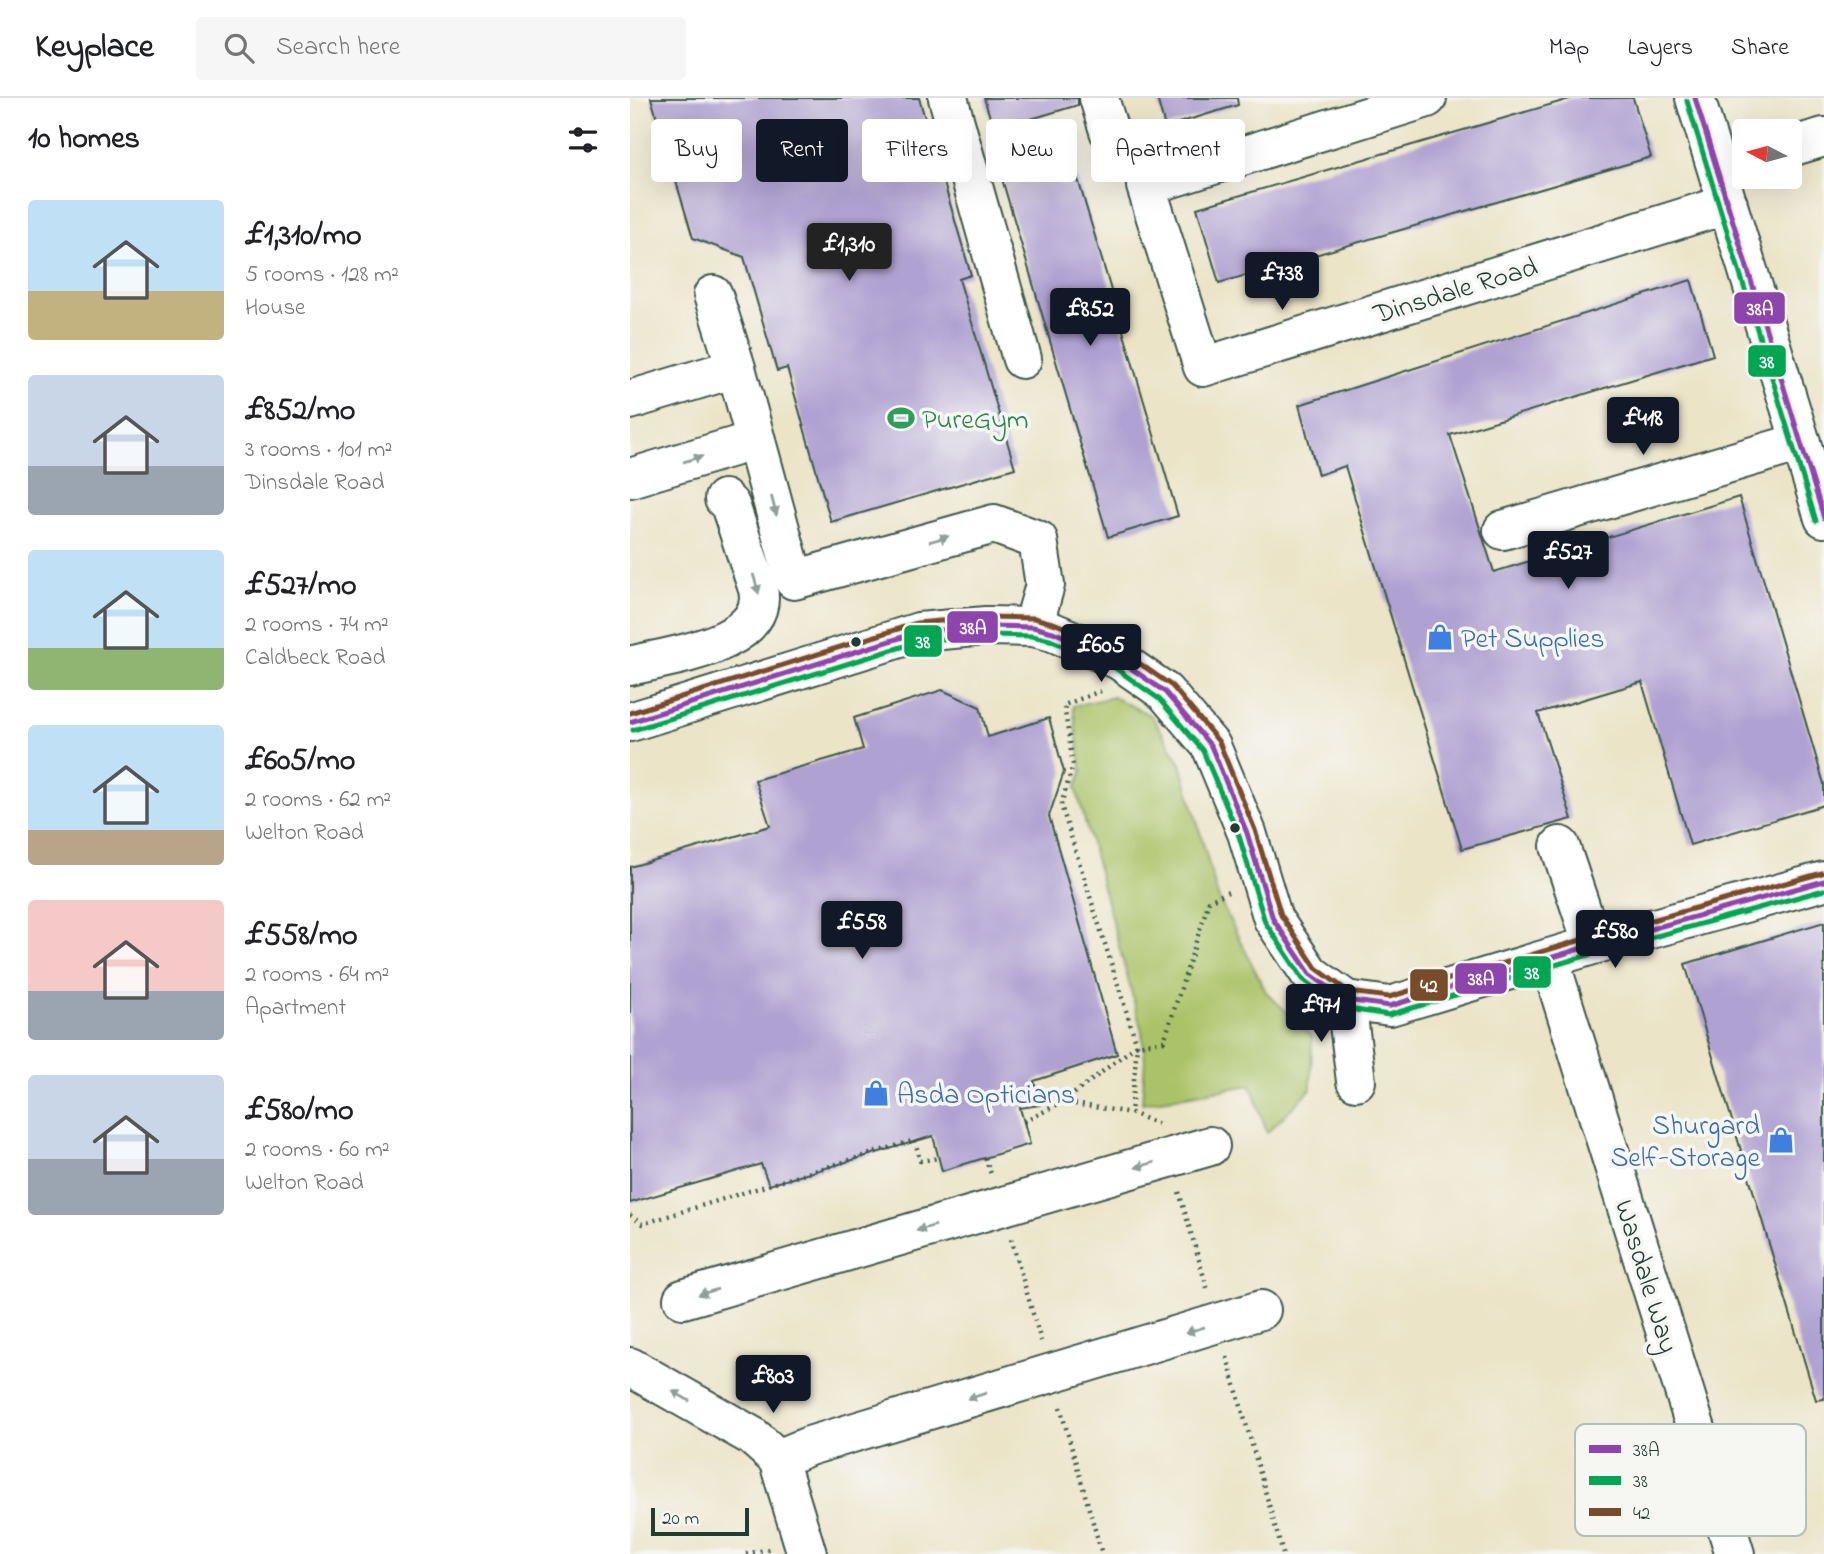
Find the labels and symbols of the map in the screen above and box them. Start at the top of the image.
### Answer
north arrow [1732,119,1802,189]
pin: £1,310 [792,223,906,283]
street label: Dinsdale Road [1368,248,1543,337]
pin: £738 [1241,252,1323,312]
pin: £852 [1049,288,1131,348]
line badge: 38A [1733,291,1786,325]
text: 38A [1746,297,1774,324]
line badge: 38 [1747,344,1787,378]
text: 38 [1759,350,1774,377]
pin: £418 [1602,398,1684,457]
place label: PureGym [922,401,1029,442]
sports icon: PureGym [886,403,916,433]
one-way arrow [683,454,704,464]
one-way arrow [769,495,780,517]
pin: £527 [1527,532,1609,591]
one-way arrow [928,533,950,544]
one-way arrow [752,574,762,595]
line badge: 38A [946,610,999,644]
text: 38A [959,616,987,643]
place label: Pet Supplies [1461,620,1605,661]
shop icon: Pet Supplies [1425,622,1455,652]
line badge: 38 [903,624,943,658]
pin: £605 [1060,624,1142,684]
text: 38 [915,630,930,657]
unlabelled marker [849,635,863,649]
unlabelled marker [1228,821,1242,835]
pin: £558 [821,902,903,961]
pin: £580 [1574,910,1656,970]
line badge: 38 [1512,955,1552,989]
text: 38 [1524,961,1539,988]
line badge: 38A [1454,962,1508,995]
text: 38A [1467,967,1495,994]
line badge: 42 [1409,968,1449,1002]
text: 42 [1420,974,1438,1001]
pin: £971 [1280,984,1362,1044]
place label: Asda Opticians [897,1076,1075,1117]
shop icon: Asda Opticians [861,1078,891,1108]
place label: Shurgard Self-Storage [1610,1107,1760,1180]
shop icon: Shurgard Self-Storage [1766,1125,1796,1155]
one-way arrow [1134,1161,1155,1171]
street label: Wasdale Way [1602,1195,1687,1359]
one-way arrow [915,1224,936,1234]
one-way arrow [697,1287,718,1297]
one-way arrow [1184,1326,1205,1336]
pin: £803 [732,1356,814,1415]
one-way arrow [672,1390,691,1402]
one-way arrow [967,1391,988,1401]
legend [1575,1424,1806,1536]
text: 38A [1633,1438,1660,1465]
text: 38 [1633,1469,1648,1496]
text: 42 [1633,1501,1650,1528]
scale bar [651,1505,749,1537]

